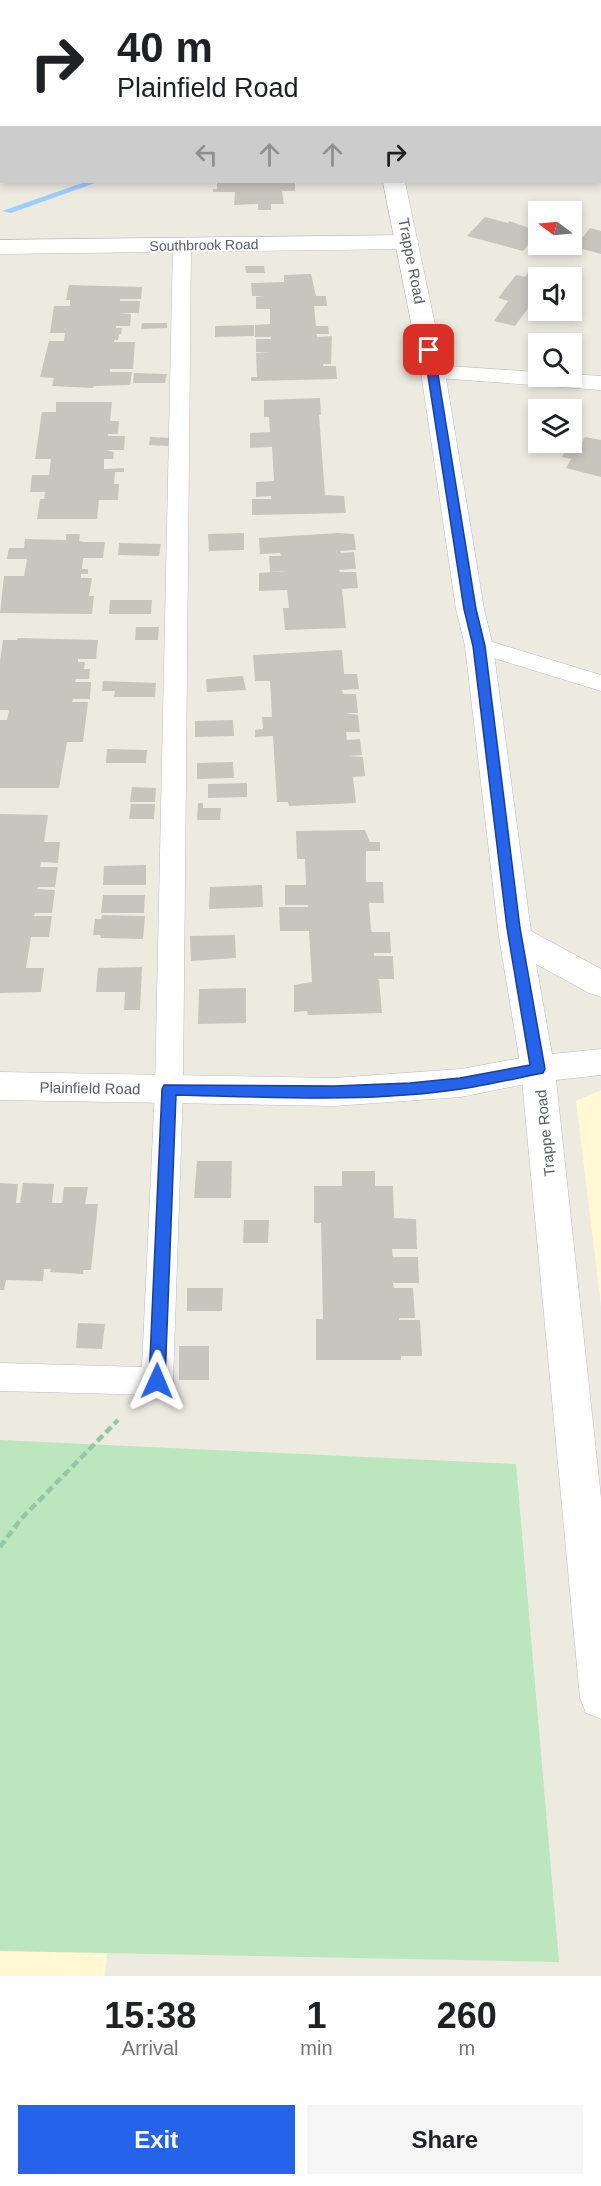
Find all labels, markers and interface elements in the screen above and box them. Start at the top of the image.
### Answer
icon: right [18,24,96,102]
text: 40 m [117,24,213,71]
text: Plainfield Road [117,73,299,103]
icon: left [190,138,223,171]
icon: ahead [253,138,286,171]
icon: ahead [316,138,349,171]
icon: right [379,138,412,171]
north arrow [528,201,582,255]
map controls [528,201,582,453]
street label: Trappe Road [395,217,429,305]
street label: Southbrook Road [149,236,259,254]
button: sound [528,267,582,321]
pin [403,324,454,375]
icon: arrive [412,333,445,366]
button: search [528,333,582,387]
button: layers [528,399,582,453]
street label: Plainfield Road [39,1079,141,1097]
street label: Trappe Road [532,1089,558,1177]
position arrow [125,1349,189,1413]
text: 15:38 [104,1995,196,2036]
text: 1 [306,1995,326,2036]
text: 260 [437,1995,497,2036]
text: Arrival [122,2037,179,2059]
text: min [300,2037,333,2059]
text: m [458,2037,475,2059]
button: Exit [18,2105,295,2174]
button: Share [307,2105,583,2174]

